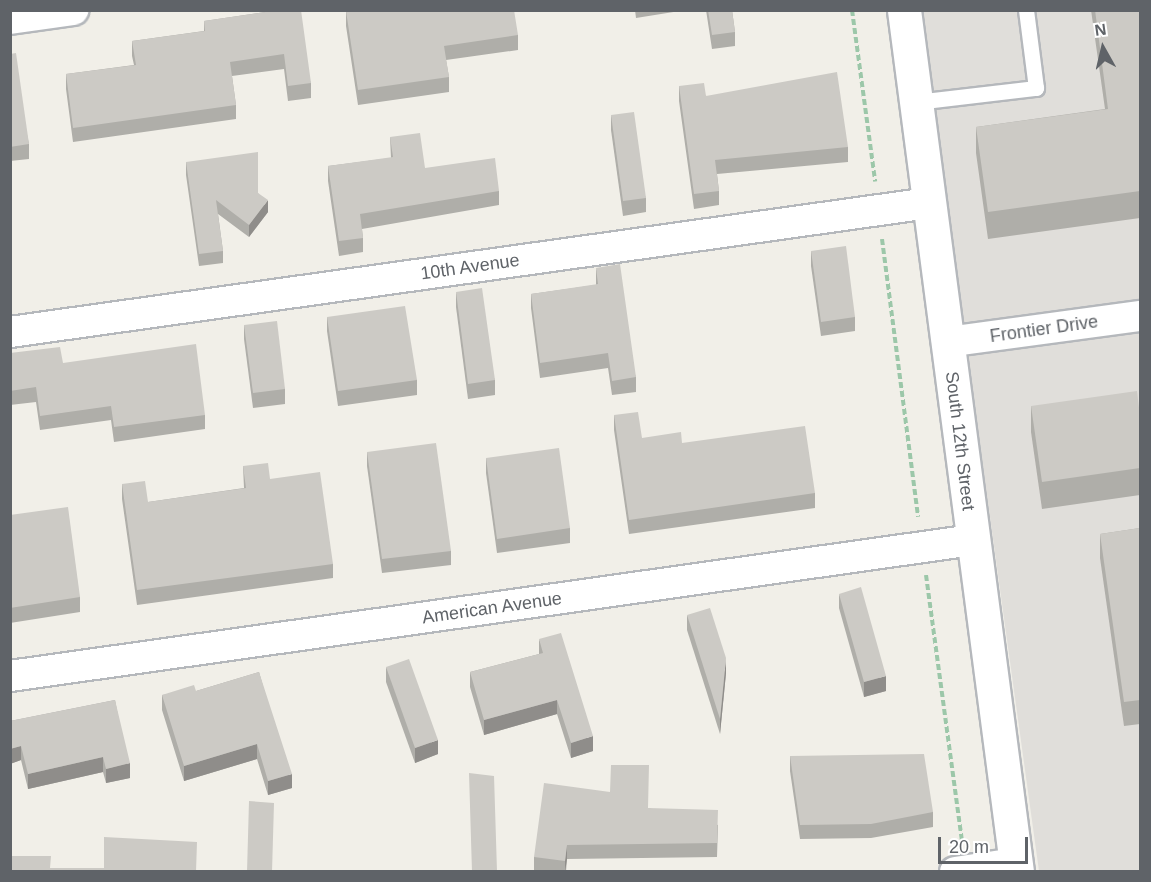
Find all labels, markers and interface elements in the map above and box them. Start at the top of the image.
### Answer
north arrow [1073,18,1133,78]
text: N [1094,20,1107,39]
street label: 10th Avenue [419,249,521,285]
street label: Frontier Drive [989,311,1099,347]
street label: South 12th Street [941,370,979,512]
street label: American Avenue [420,587,564,629]
scale bar [941,825,1031,863]
text: 20 m [949,837,989,857]

